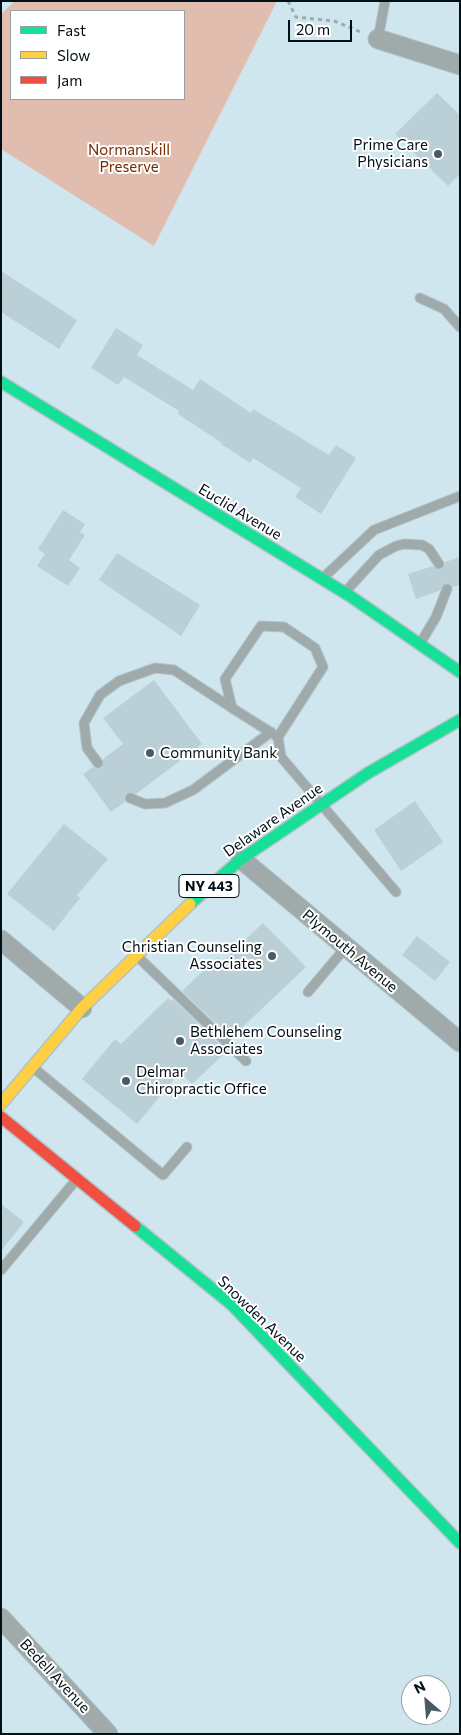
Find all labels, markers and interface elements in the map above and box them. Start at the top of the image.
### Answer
legend [10,10,185,100]
scale bar [291,10,355,42]
text: 20 m [296,20,330,38]
text: Fast [57,21,86,39]
text: Slow [57,46,90,64]
text: Jam [57,71,82,89]
place label: Prime Care Physicians [353,136,428,171]
park label: Normanskill Preserve [88,141,170,176]
marker: Prime Care Physicians [432,148,444,160]
street label: Euclid Avenue [195,480,285,544]
place label: Community Bank [160,744,277,762]
marker: Community Bank [144,747,156,759]
street label: Delaware Avenue [220,779,326,861]
road number: NY 443 [179,874,239,898]
street label: Plymouth Avenue [299,906,401,996]
place label: Christian Counseling Associates [122,938,262,973]
marker: Christian Counseling Associates [266,950,278,962]
place label: Bethlehem Counseling Associates [190,1023,342,1058]
marker: Bethlehem Counseling Associates [174,1035,186,1047]
place label: Delmar Chiropractic Office [136,1063,267,1098]
marker: Delmar Chiropractic Office [120,1075,132,1087]
street label: Snowden Avenue [214,1272,310,1366]
street label: Bedell Avenue [16,1635,94,1717]
north arrow [401,1675,451,1725]
text: N [411,1677,428,1697]

